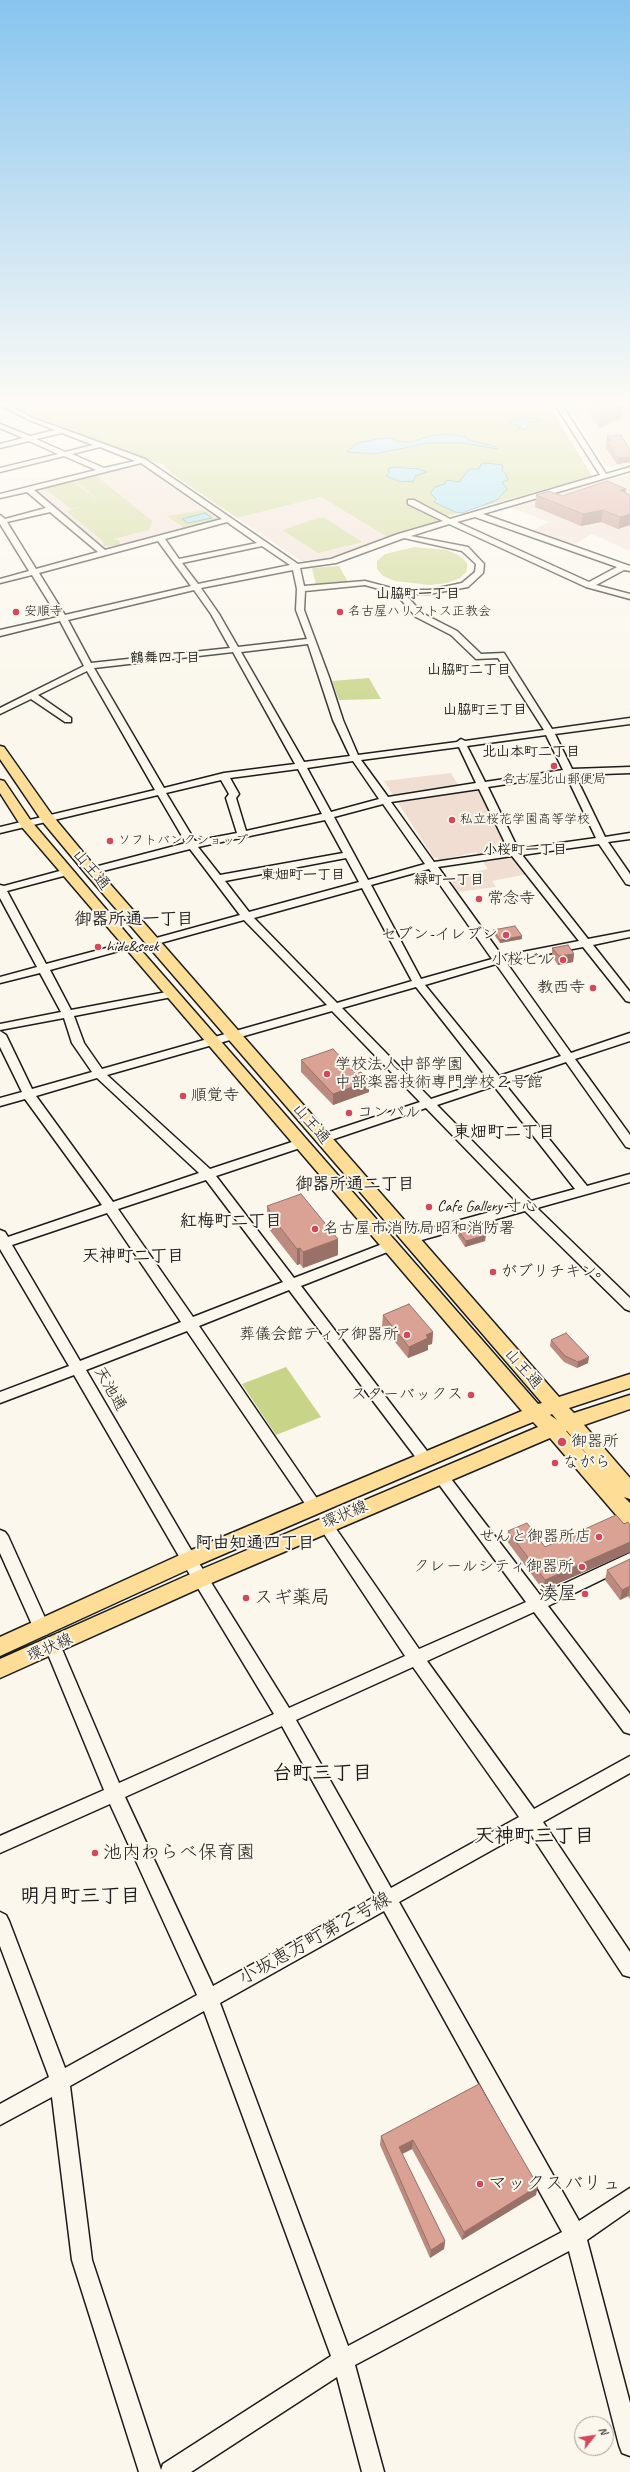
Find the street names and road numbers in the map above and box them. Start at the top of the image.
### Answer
street label: 山王通 [68,845,114,895]
street label: 山王通 [288,1100,334,1148]
street label: 山王通 [500,1345,546,1393]
street label: 天池通 [90,1363,130,1415]
street label: 環状線 [319,1497,371,1533]
street label: 環状線 [24,1629,76,1667]
street label: 小坂恵方町第２号線 [235,1888,395,1990]

